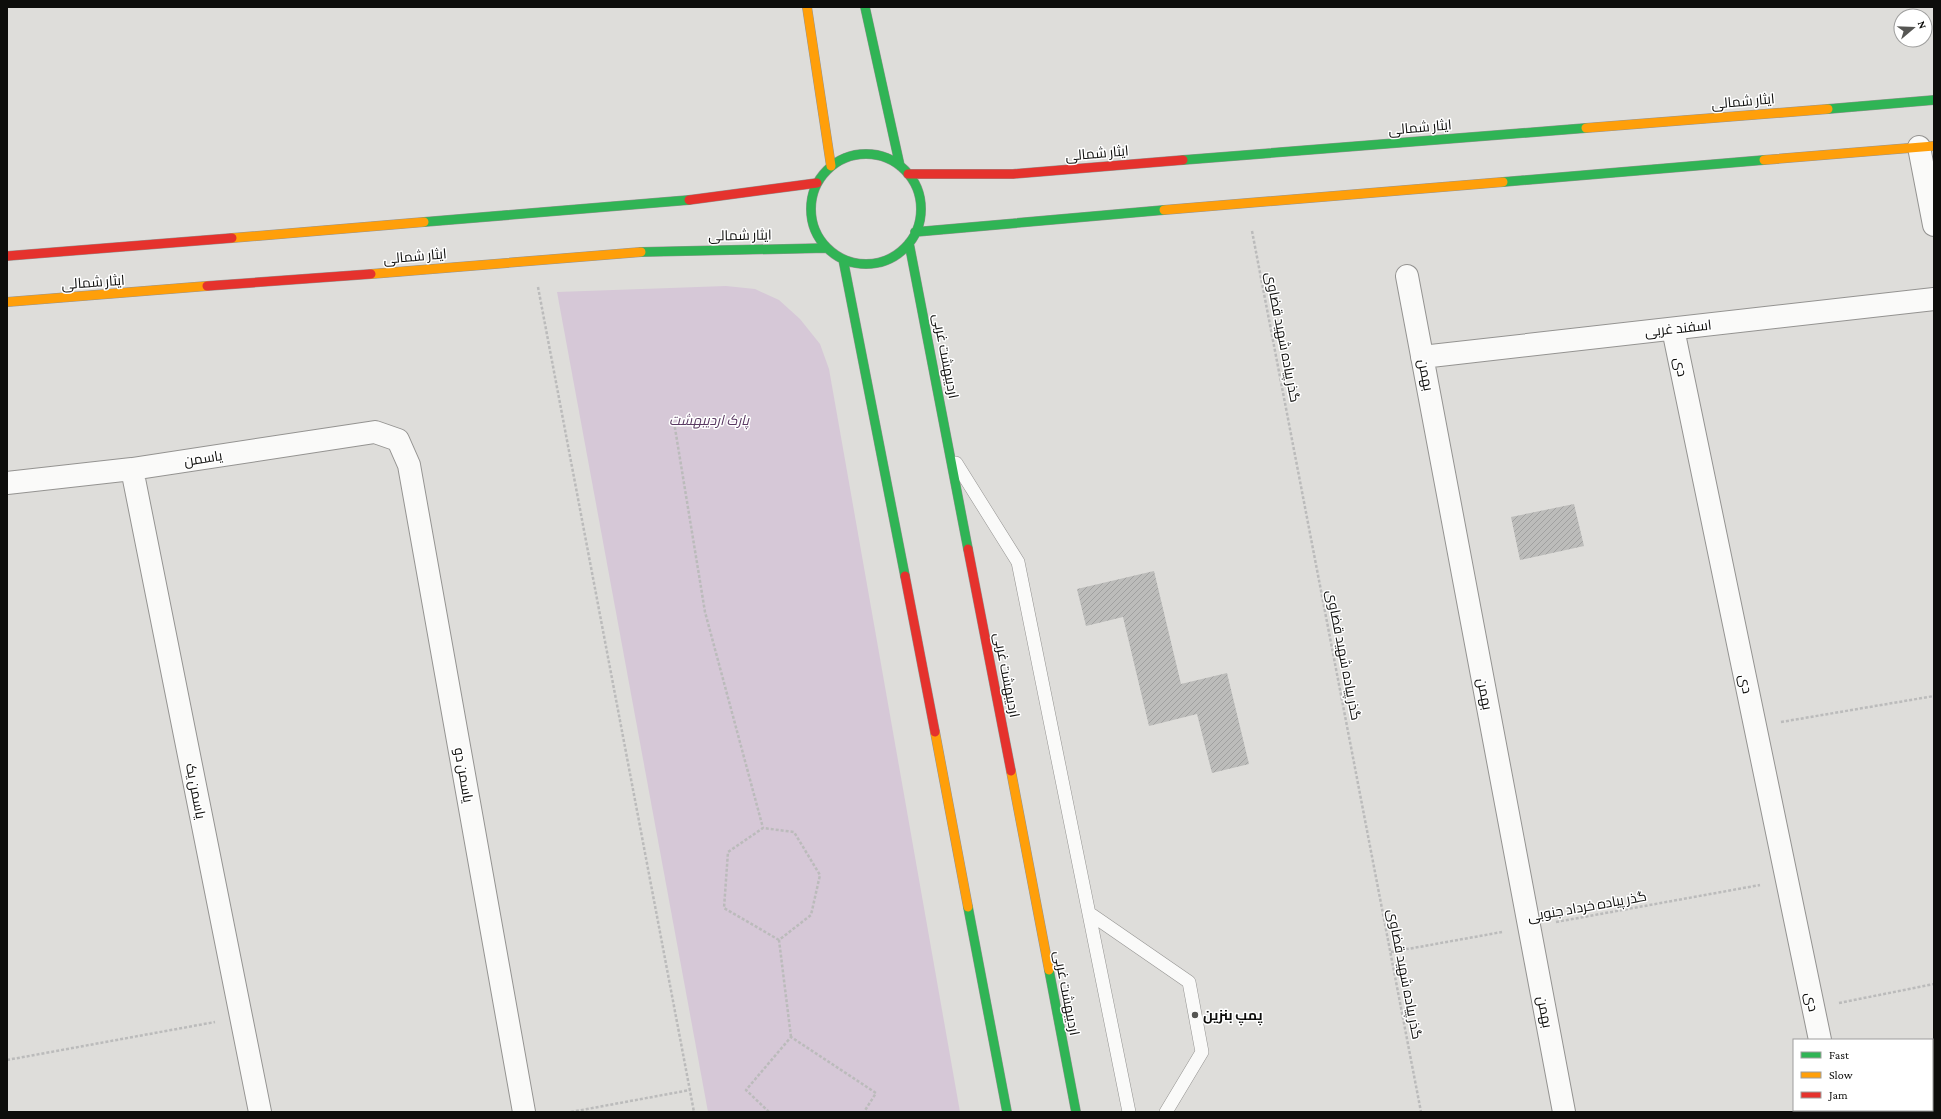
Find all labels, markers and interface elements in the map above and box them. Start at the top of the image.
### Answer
north arrow [1893,8,1933,48]
text: N [1916,19,1930,31]
street label: ایثار شمالی [1711,90,1775,112]
street label: ایثار شمالی [1388,116,1452,138]
street label: ایثار شمالی [1065,142,1129,164]
street label: ایثار شمالی [708,226,772,244]
street label: ایثار شمالی [383,245,447,267]
street label: گذر پیاده شهید قضاوی [1261,270,1304,404]
street label: ایثار شمالی [61,272,125,292]
street label: اردیبهشت غربی [930,312,962,400]
street label: اسفند غربی [1644,317,1712,339]
street label: دی [1671,356,1691,378]
street label: بهمن [1415,358,1437,392]
park label: پارک اردیبهشت [669,412,750,430]
street label: یاسمن [183,447,224,469]
street label: گذر پیاده شهید قضاوی [1322,588,1365,722]
street label: اردیبهشت غربی [991,631,1023,719]
street label: دی [1736,673,1756,695]
street label: بهمن [1474,677,1496,711]
street label: یاسمن دو [451,746,477,804]
street label: یاسمن یک [183,762,209,821]
street label: گذر پیاده خرداد جنوبی [1526,888,1648,926]
street label: گذر پیاده شهید قضاوی [1383,907,1426,1041]
street label: اردیبهشت غربی [1051,949,1083,1037]
street label: دی [1802,991,1822,1013]
street label: بهمن [1534,995,1556,1029]
place label: پمپ بنزین [1203,1007,1263,1026]
marker: پمپ بنزین [1190,1010,1200,1020]
legend [1793,1039,1933,1111]
text: Fast [1829,1048,1850,1062]
text: Slow [1829,1068,1853,1082]
text: Jam [1828,1088,1848,1102]

